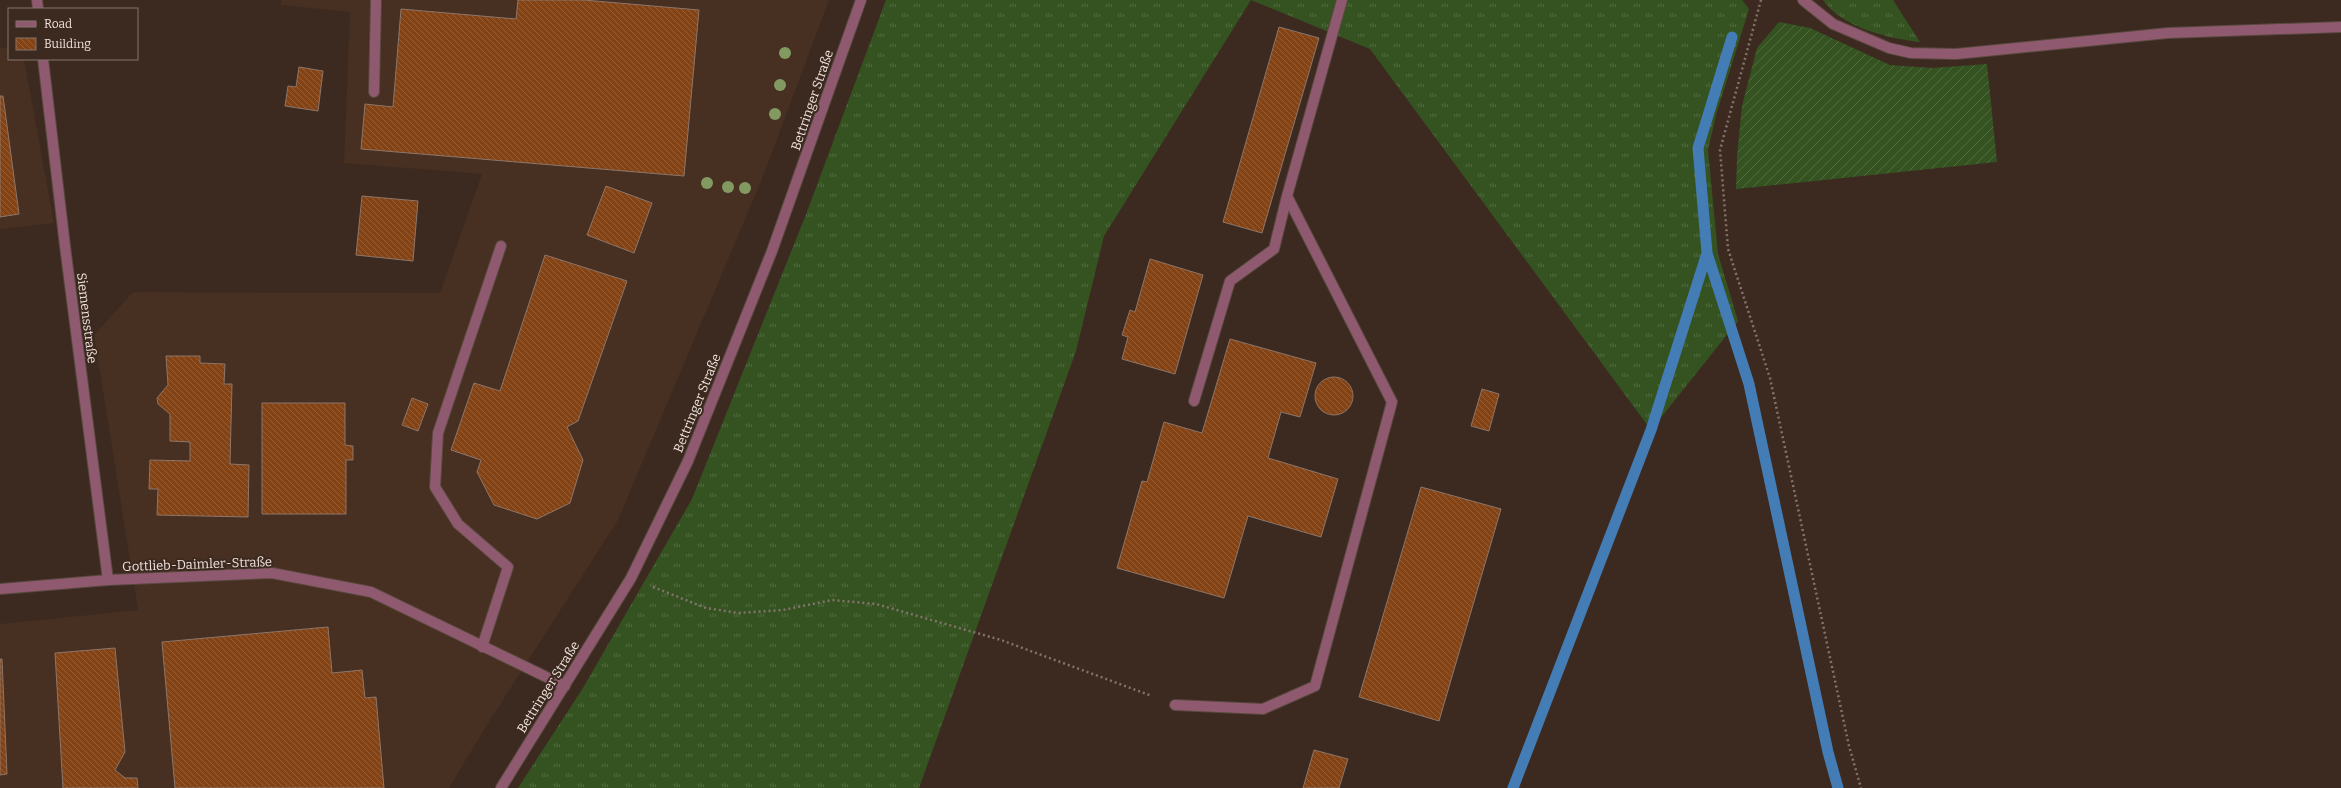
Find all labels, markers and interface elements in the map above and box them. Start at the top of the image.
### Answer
legend [8,8,138,60]
text: Road [44,17,72,31]
text: Building [44,37,91,51]
street label: Bettringer Straße [788,48,836,152]
street label: Siemensstraße [74,272,100,364]
street label: Bettringer Straße [670,351,724,455]
street label: Gottlieb-Daimler-Straße [122,554,272,574]
street label: Bettringer Straße [514,638,582,736]

